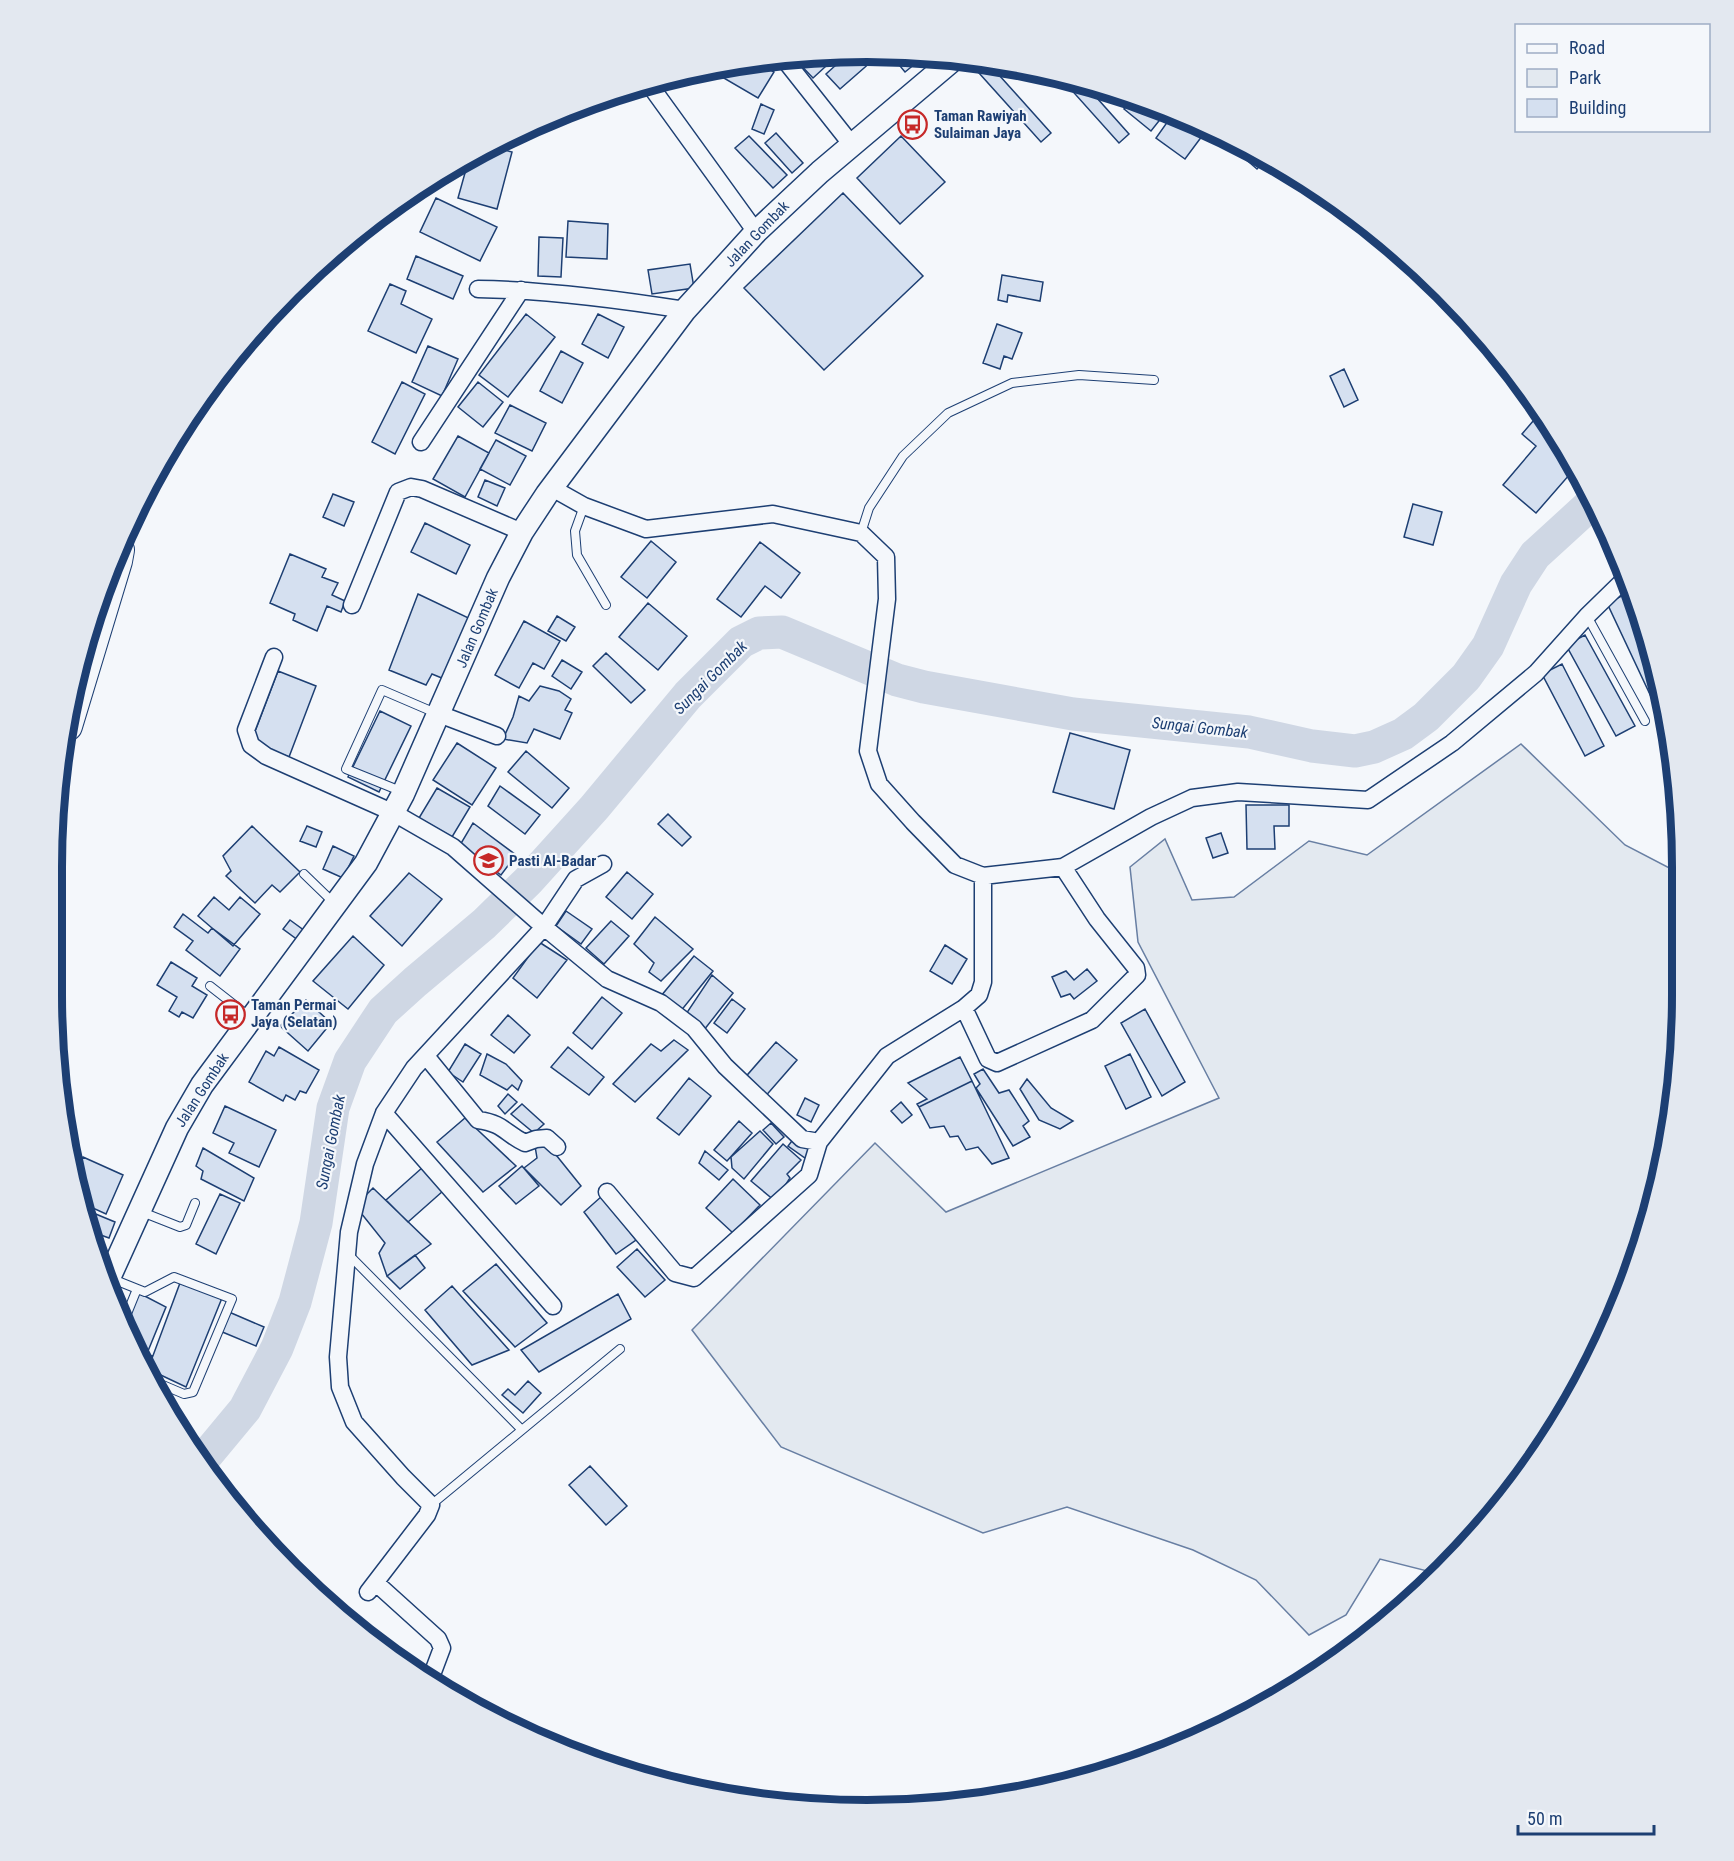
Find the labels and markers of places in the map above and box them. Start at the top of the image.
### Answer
place label: Taman Rawiyah Sulaiman Jaya [934,107,1027,142]
bus stop icon: Taman Rawiyah Sulaiman Jaya [897,109,929,141]
school or university icon: Pasti Al-Badar [472,845,504,877]
place label: Pasti Al-Badar [509,852,596,870]
place label: Taman Permai Jaya (Selatan) [251,996,337,1031]
bus stop icon: Taman Permai Jaya (Selatan) [214,998,246,1030]

